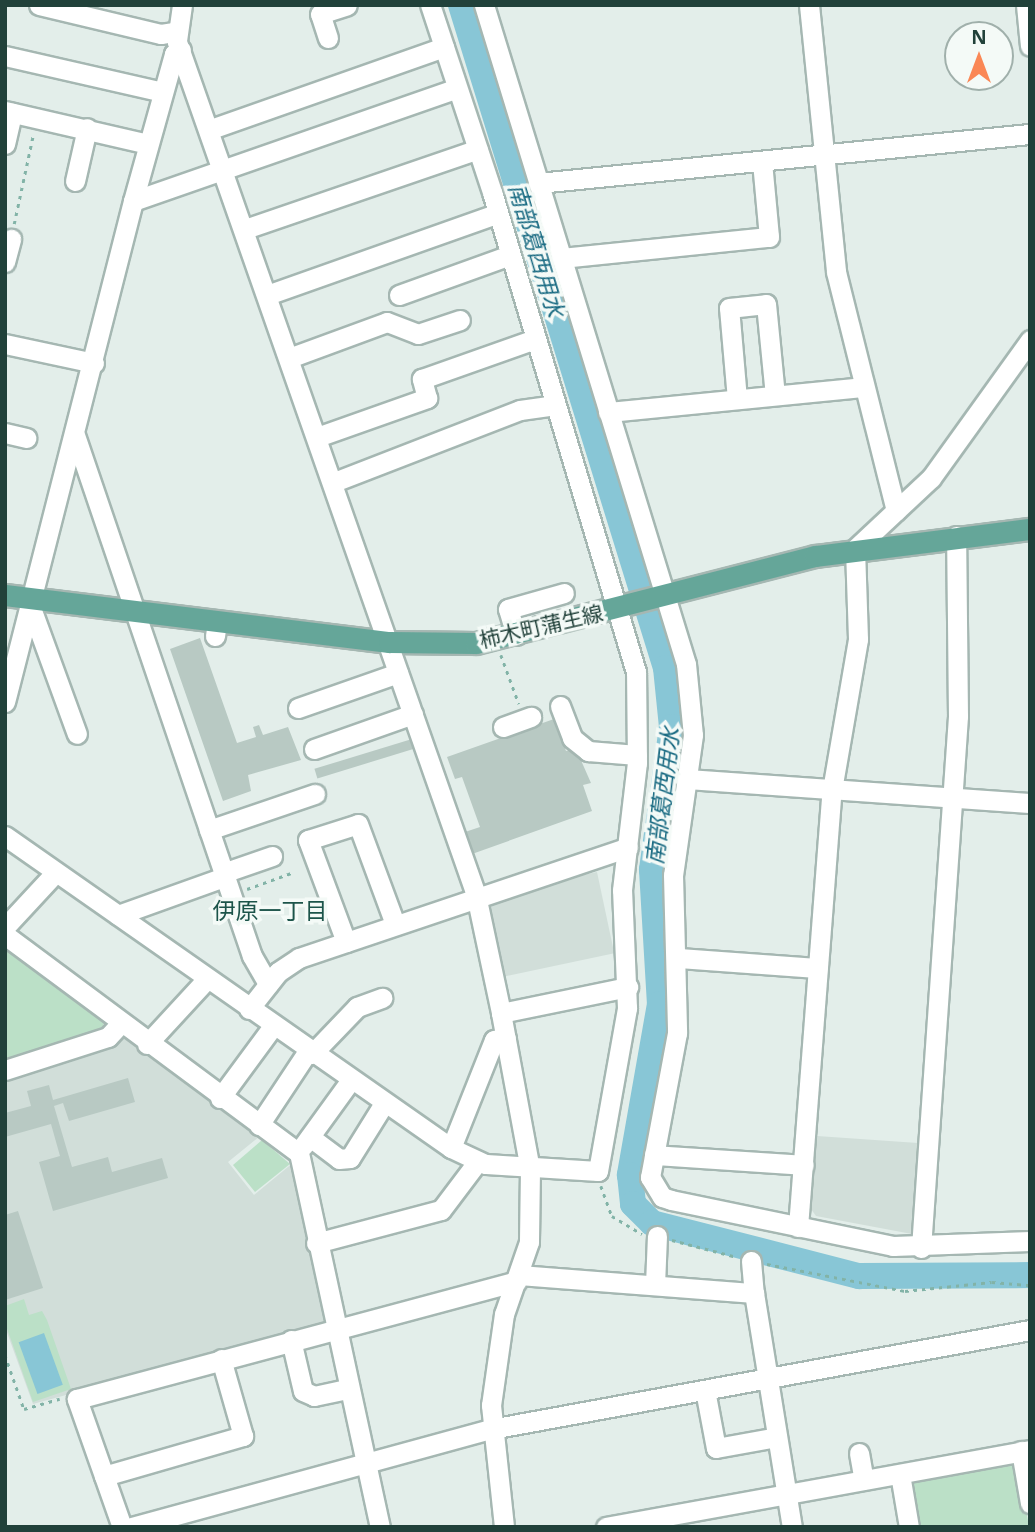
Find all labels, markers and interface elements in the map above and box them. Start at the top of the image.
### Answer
north arrow [944,21,1014,91]
text: N [971,24,987,50]
water label: 南部葛西用水 [504,180,570,320]
street label: 柿木町蒲生線 [477,600,605,652]
water label: 南部葛西用水 [640,726,684,866]
district label: 伊原一丁目 [213,896,327,924]

